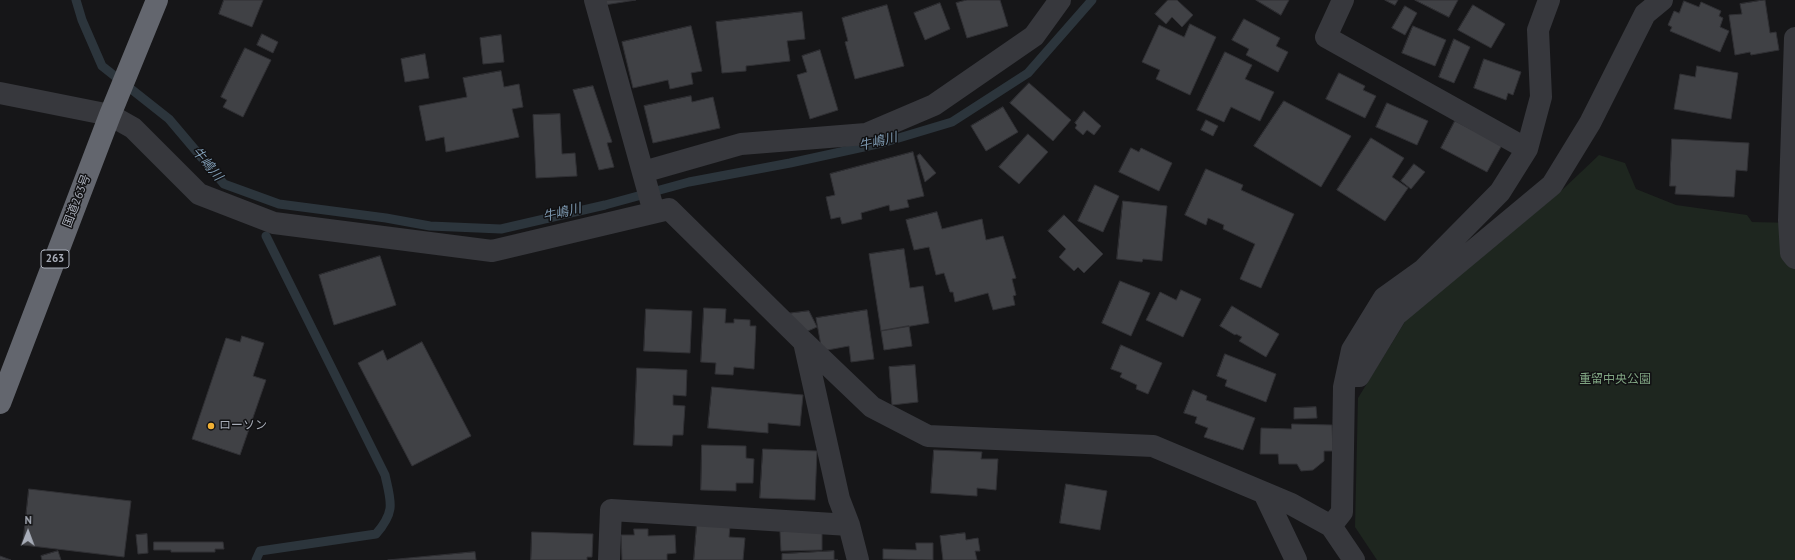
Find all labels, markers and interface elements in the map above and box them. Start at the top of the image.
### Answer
water label: 牛嶋川 [857,130,899,154]
water label: 牛嶋川 [188,144,226,184]
street label: 国道263号 [60,172,94,230]
water label: 牛嶋川 [541,201,583,225]
road number: 263 [41,250,69,268]
park label: 重留中央公園 [1579,373,1651,387]
place label: ローソン [219,419,267,433]
marker: ローソン [206,421,216,431]
north arrow [8,512,48,552]
text: N [24,513,32,527]

